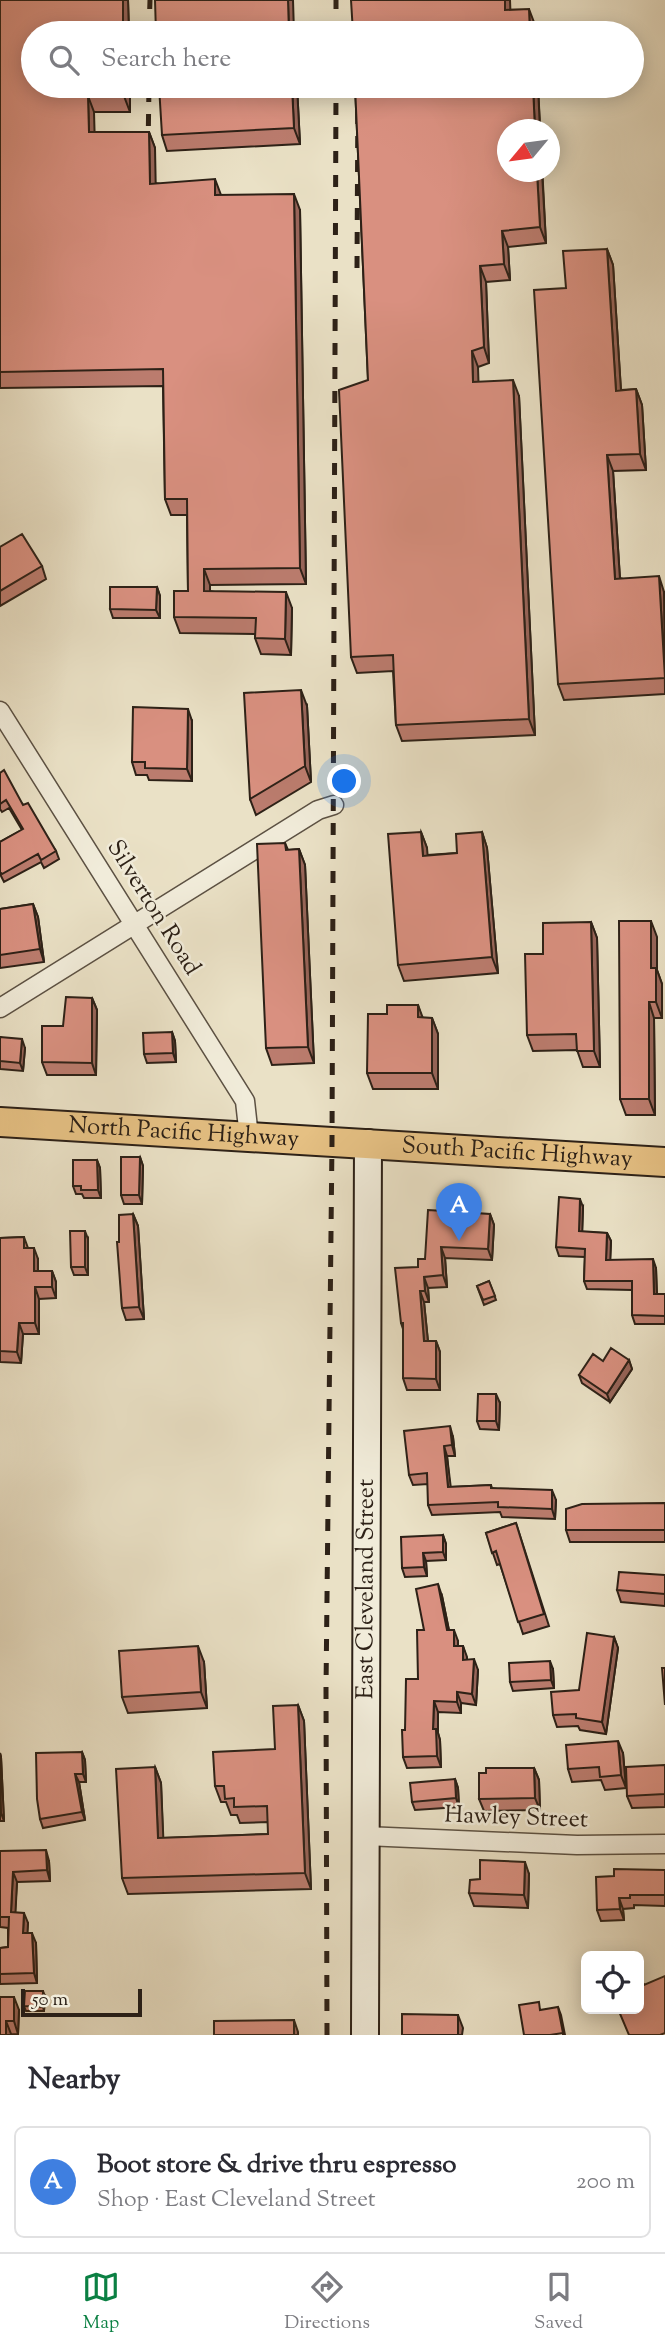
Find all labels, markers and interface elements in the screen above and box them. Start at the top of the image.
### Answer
search box [21,21,644,98]
icon: search [45,41,83,79]
text: Search here [101,41,231,78]
north arrow [497,119,560,182]
your location [327,764,361,798]
street label: Silverton Road [98,834,209,983]
street label: North Pacific Highway [67,1109,300,1157]
street label: South Pacific Highway [401,1129,634,1177]
pin: A [436,1183,482,1241]
street label: East Cleveland Street [349,1479,384,1699]
street label: Hawley Street [444,1799,588,1837]
map controls [581,1951,644,2014]
button: locate [581,1951,644,2014]
scale bar [21,1986,142,2018]
text: 50 m [32,1987,68,2014]
text: Nearby [28,2059,120,2102]
text: Boot store & drive thru espresso [97,2147,456,2184]
text: A [44,2166,62,2199]
text: 200 m [576,2166,635,2199]
text: Shop · East Cleveland Street [97,2184,376,2217]
tab: Map [82,2268,120,2337]
tab: Directions [284,2268,370,2337]
tab: Saved [534,2268,583,2337]

